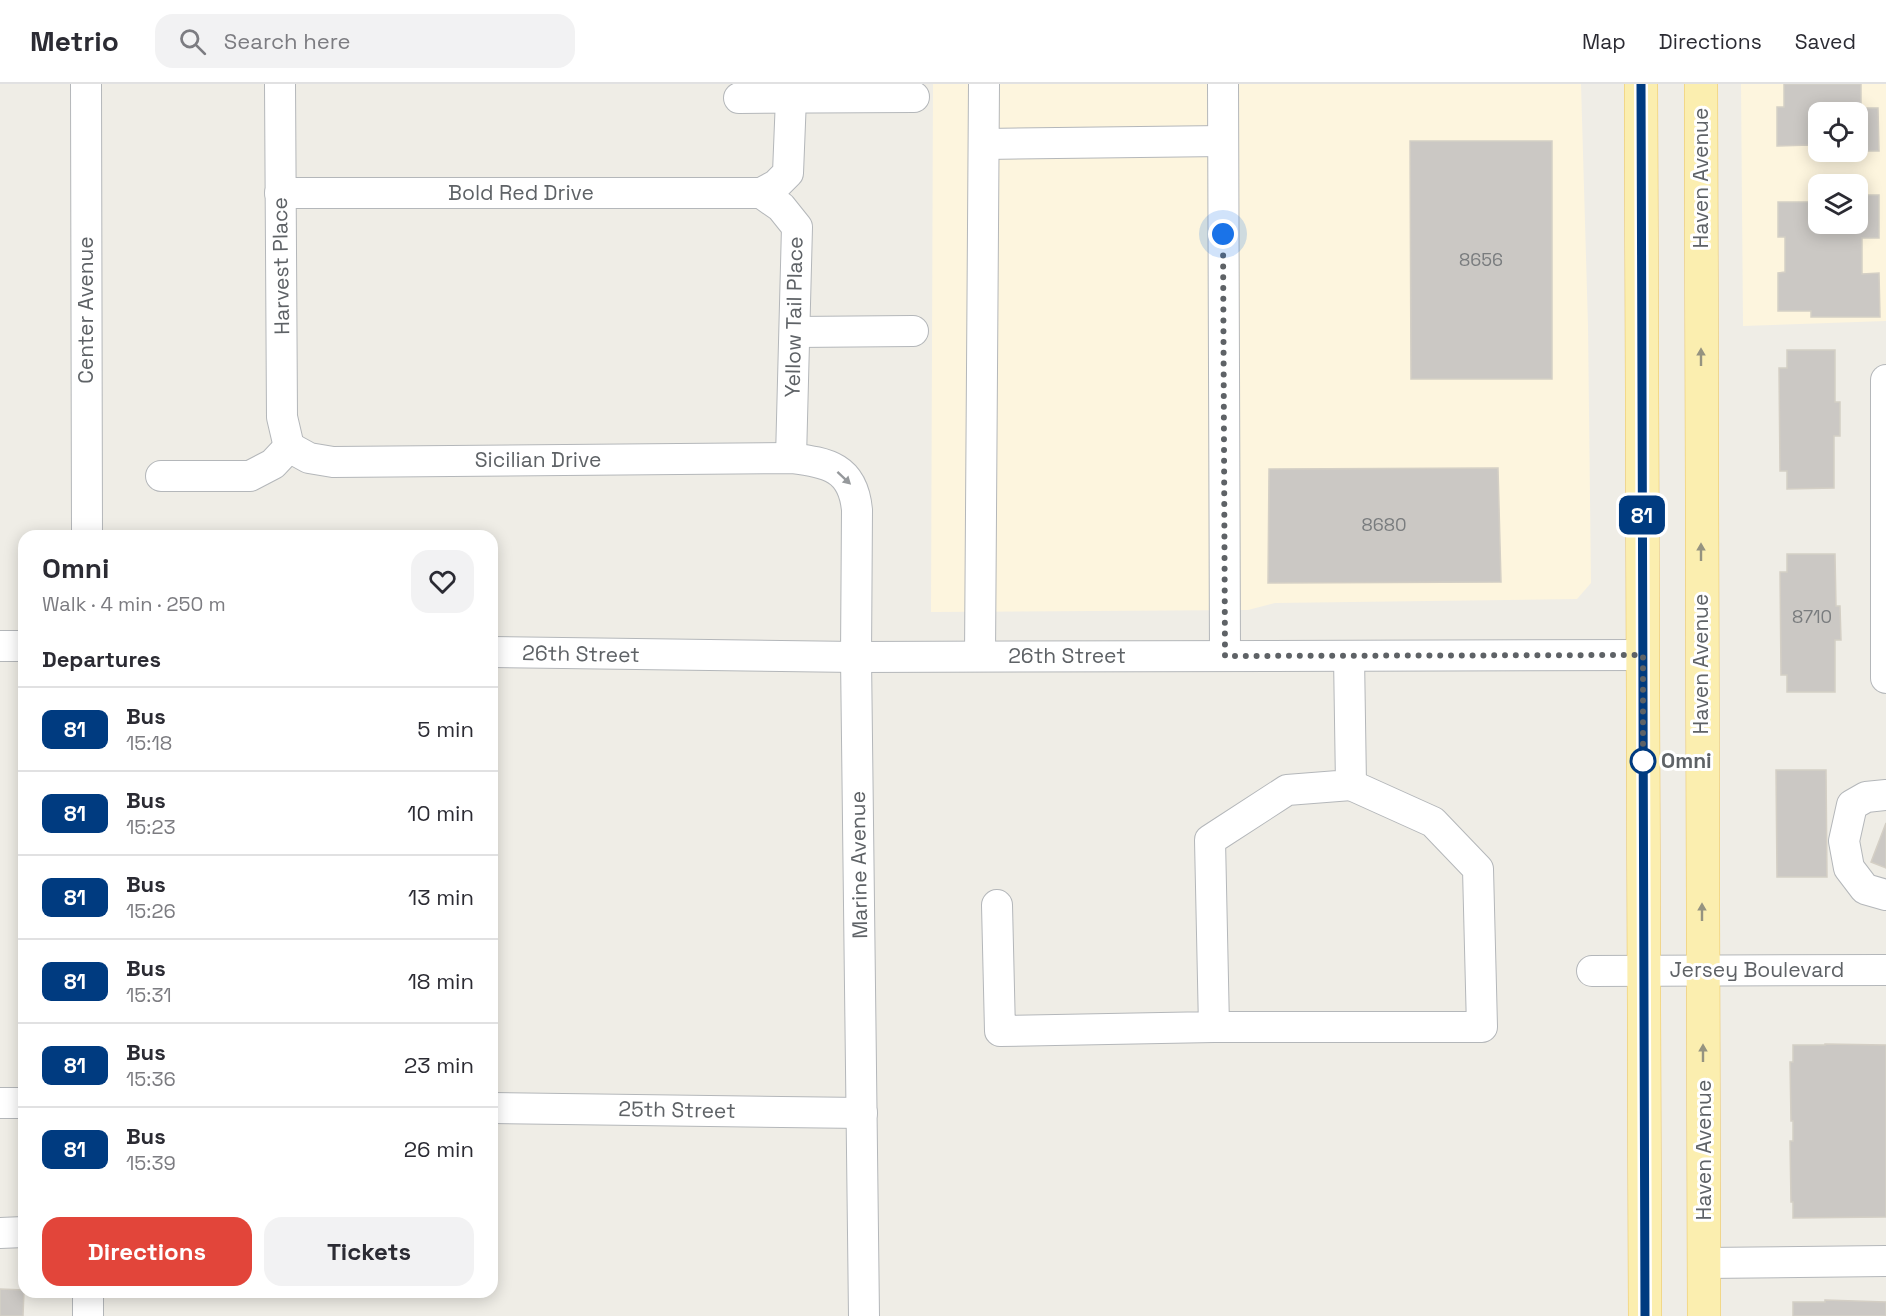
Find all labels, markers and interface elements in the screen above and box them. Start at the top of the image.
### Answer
search box [155,14,575,68]
text: Metrio [30,23,119,59]
icon: search [176,25,209,58]
text: Search here [224,27,351,55]
text: Map [1582,28,1626,55]
text: Directions [1659,28,1762,55]
text: Saved [1795,28,1856,55]
map controls [1808,102,1868,234]
button: locate [1808,102,1868,162]
street label: Haven Avenue [1687,108,1714,248]
button: layers [1808,174,1868,234]
street label: Bold Red Drive [448,179,594,206]
street label: Harvest Place [266,197,295,335]
your location [1208,219,1238,249]
street label: Center Avenue [72,236,99,384]
street label: Yellow Tail Place [779,236,808,398]
house number: 8656 [1459,248,1503,271]
one-way arrow [1696,348,1706,367]
street label: Sicilian Drive [475,446,601,473]
one-way arrow [837,471,852,485]
line badge: 81 [1615,496,1669,534]
text: 81 [1631,502,1653,529]
house number: 8680 [1362,513,1406,536]
one-way arrow [1696,543,1706,562]
text: Omni [42,550,110,586]
button: heart [411,550,474,613]
text: Walk · 4 min · 250 m [42,591,226,617]
street label: Haven Avenue [1687,594,1714,734]
house number: 8710 [1792,605,1832,628]
street label: 26th Street [522,639,640,668]
street label: 26th Street [1008,642,1126,669]
text: Departures [42,645,161,673]
text: Bus [126,702,166,730]
text: 5 min [417,715,474,743]
text: 81 [64,716,86,743]
text: 15:18 [126,730,172,756]
place label: Omni [1661,747,1712,774]
marker: Omni [1630,748,1656,774]
text: Bus [126,786,166,814]
street label: Marine Avenue [844,791,873,939]
text: 10 min [407,799,474,827]
text: 81 [64,800,86,827]
text: 15:23 [126,814,175,840]
text: Bus [126,870,166,898]
text: 13 min [408,883,474,911]
text: 81 [64,884,86,911]
text: 15:26 [126,898,176,924]
one-way arrow [1697,903,1707,922]
text: Bus [126,954,166,982]
street label: Jersey Boulevard [1670,956,1844,983]
text: 18 min [408,967,474,995]
text: 81 [64,968,86,995]
text: 15:31 [126,982,172,1008]
text: Bus [126,1038,166,1066]
one-way arrow [1698,1044,1708,1063]
text: 23 min [404,1051,474,1079]
text: 81 [64,1052,86,1079]
text: 15:36 [126,1066,176,1092]
street label: Haven Avenue [1690,1080,1717,1220]
street label: 25th Street [618,1095,736,1124]
text: Bus [126,1122,166,1150]
text: 26 min [404,1135,474,1163]
text: 81 [64,1136,86,1163]
text: 15:39 [126,1150,176,1176]
button: Directions [42,1217,252,1286]
button: Tickets [264,1217,474,1286]

